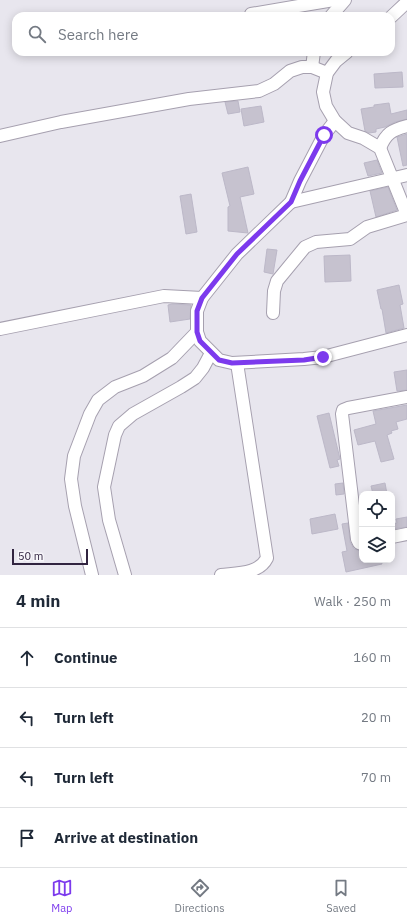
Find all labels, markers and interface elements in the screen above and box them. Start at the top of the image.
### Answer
search box [12,12,395,56]
icon: search [26,23,48,45]
text: Search here [58,25,138,44]
route start [315,126,333,144]
route end [314,348,332,366]
map controls [359,491,395,563]
button: locate [359,491,395,527]
button: layers [359,527,395,563]
scale bar [12,547,88,566]
text: 50 m [18,549,43,563]
text: 4 min [16,590,60,612]
text: Walk · 250 m [314,593,391,610]
icon: ahead [16,647,38,669]
text: Continue [54,648,118,667]
text: 160 m [353,649,391,666]
icon: left [16,707,38,729]
text: Turn left [54,708,114,727]
text: 20 m [361,709,391,726]
icon: left [16,767,38,789]
text: Turn left [54,768,114,787]
text: 70 m [361,769,391,786]
icon: arrive [16,827,38,849]
text: Arrive at destination [54,828,198,847]
tab: Map [51,877,73,915]
tab: Directions [175,877,225,915]
tab: Saved [326,877,356,915]

